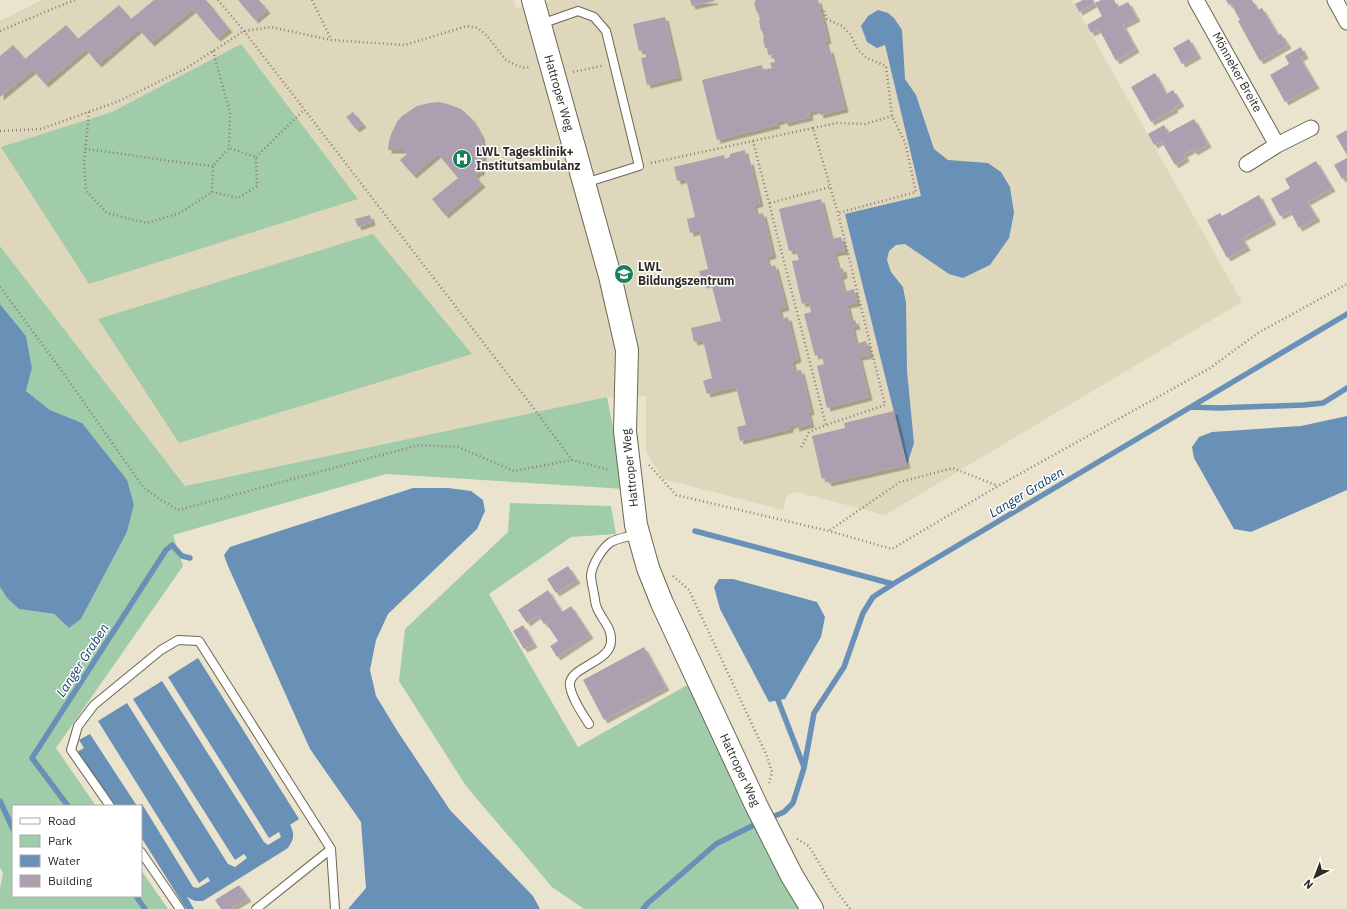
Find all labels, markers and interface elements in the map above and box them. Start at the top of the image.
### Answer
street label: Mönneker Breite [1209,29,1266,115]
street label: Hattroper Weg [541,53,578,133]
place label: LWL Tagesklinik+ Institutsambulanz [476,144,581,173]
hospital icon: LWL Tagesklinik+ Institutsambulanz [451,148,473,170]
place label: LWL Bildungszentrum [638,259,735,288]
school or university icon: LWL Bildungszentrum [613,263,635,285]
street label: Hattroper Weg [618,428,641,508]
water label: Langer Graben [986,463,1067,521]
water label: Langer Graben [52,620,112,700]
street label: Hattroper Weg [717,731,764,809]
legend [12,805,142,897]
text: Road [48,813,76,828]
text: Park [48,833,73,848]
text: Water [48,853,81,868]
north arrow [1295,857,1335,897]
text: Building [48,873,93,888]
text: N [1301,877,1316,892]

